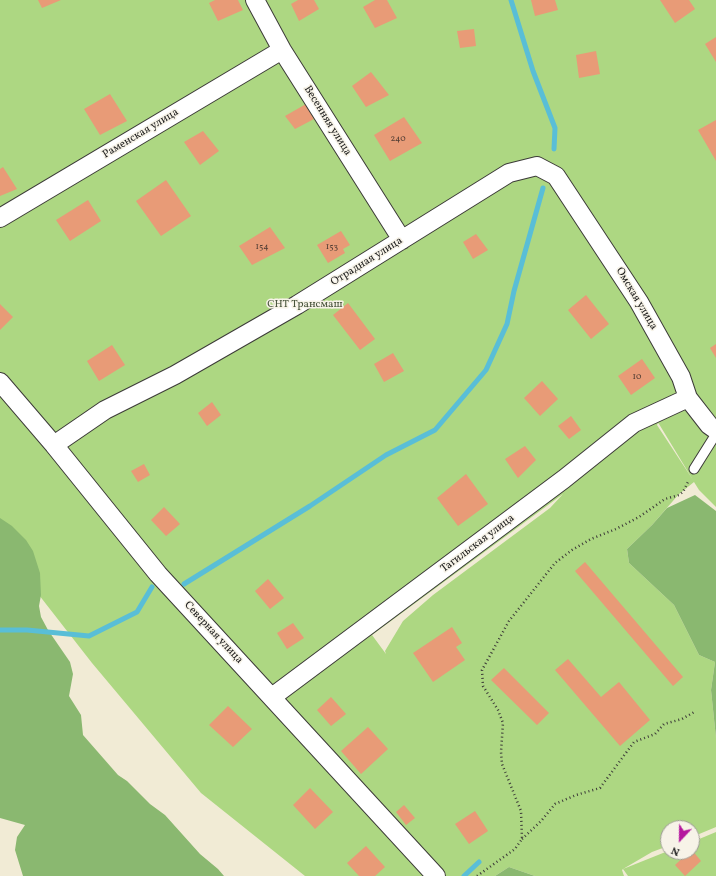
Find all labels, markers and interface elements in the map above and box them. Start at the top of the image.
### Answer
street label: Весенняя улица [300,84,354,158]
street label: Раменская улица [101,106,181,162]
house number: 240 [390,134,406,144]
street label: Отрадная улица [329,235,405,289]
house number: 154 [255,242,269,252]
house number: 153 [326,242,338,252]
street label: Омская улица [612,265,660,333]
park label: СНТ Трансмаш [267,298,343,312]
house number: 10 [633,372,641,382]
street label: Тагильская улица [439,512,517,576]
street label: Северная улица [181,599,245,667]
north arrow [660,820,700,860]
text: N [669,842,682,859]

